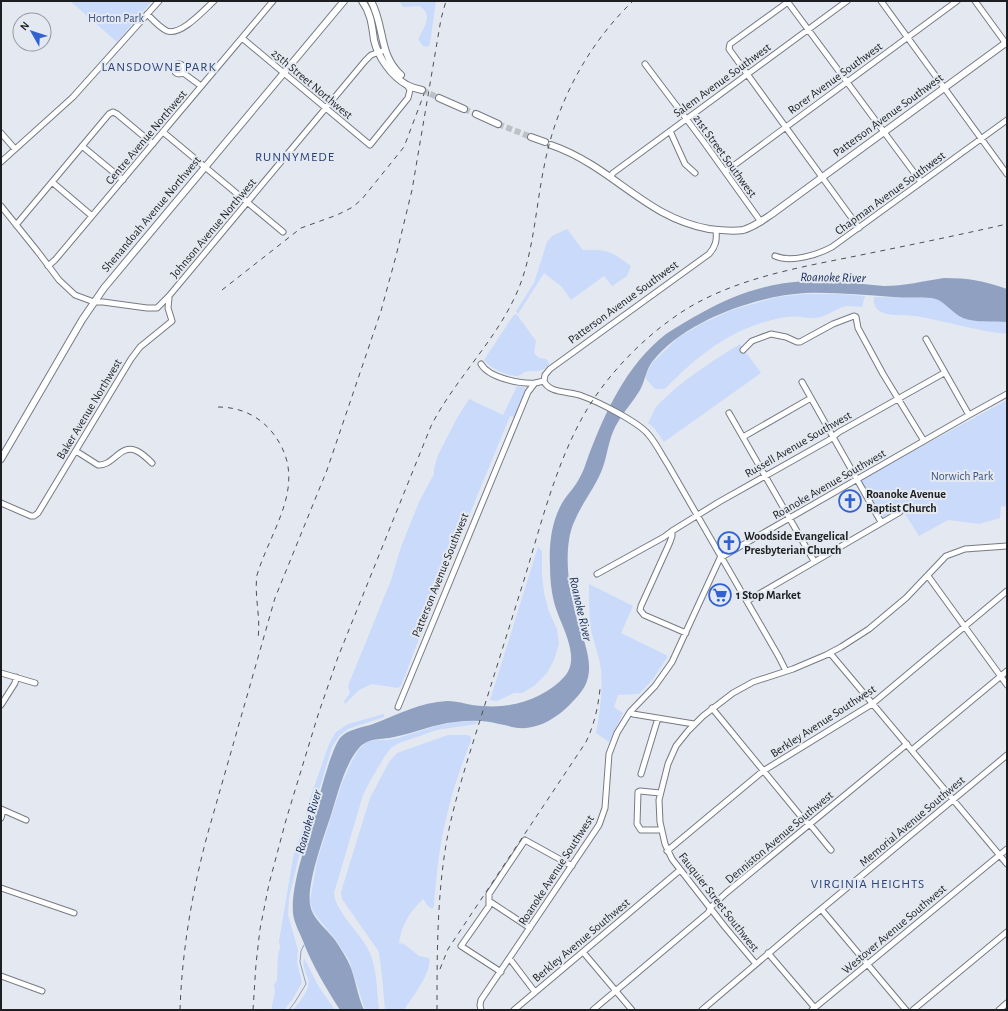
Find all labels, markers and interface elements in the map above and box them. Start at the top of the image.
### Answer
north arrow [12,12,52,52]
park label: Horton Park [88,12,144,24]
text: N [18,20,31,32]
street label: Rorer Avenue Southwest [786,40,884,116]
street label: Salem Avenue Southwest [671,41,773,119]
street label: 25th Street Northwest [269,47,355,121]
district label: LANSDOWNE PARK [101,61,217,74]
street label: Patterson Avenue Southwest [831,71,945,159]
street label: Centre Avenue Northwest [103,87,189,186]
street label: 21st Street Southwest [691,112,759,200]
street label: Chapman Avenue Southwest [833,149,948,237]
district label: RUNNYMEDE [255,151,335,164]
street label: Shenandoah Avenue Northwest [99,154,203,274]
street label: Johnson Avenue Northwest [168,176,258,280]
street label: Patterson Avenue Southwest [566,258,680,346]
water label: Roanoke River [800,271,867,285]
street label: Baker Avenue Northwest [54,357,124,461]
street label: Russell Avenue Southwest [743,409,853,479]
street label: Roanoke Avenue Southwest [770,447,888,521]
park label: Norwich Park [931,470,994,482]
church icon: Roanoke Avenue Baptist Church [837,488,863,514]
place label: Roanoke Avenue Baptist Church [866,488,946,514]
street label: Patterson Avenue Southwest [410,511,470,639]
church icon: Woodside Evangelical Presbyterian Church [716,530,742,556]
place label: Woodside Evangelical Presbyterian Church [744,530,848,557]
water label: Roanoke River [566,576,594,643]
supermarket icon: 1 Stop Market [707,582,733,608]
place label: 1 Stop Market [736,589,801,601]
street label: Berkley Avenue Southwest [768,682,878,760]
street label: Memorial Avenue Southwest [857,773,967,868]
water label: Roanoke River [294,788,324,855]
street label: Denniston Avenue Southwest [723,788,835,885]
street label: Roanoke Avenue Southwest [516,813,596,927]
street label: Fauquier Street Southwest [677,850,761,954]
district label: VIRGINIA HEIGHTS [811,878,925,891]
street label: Westover Avenue Southwest [840,882,948,976]
street label: Berkley Avenue Southwest [530,896,633,985]

